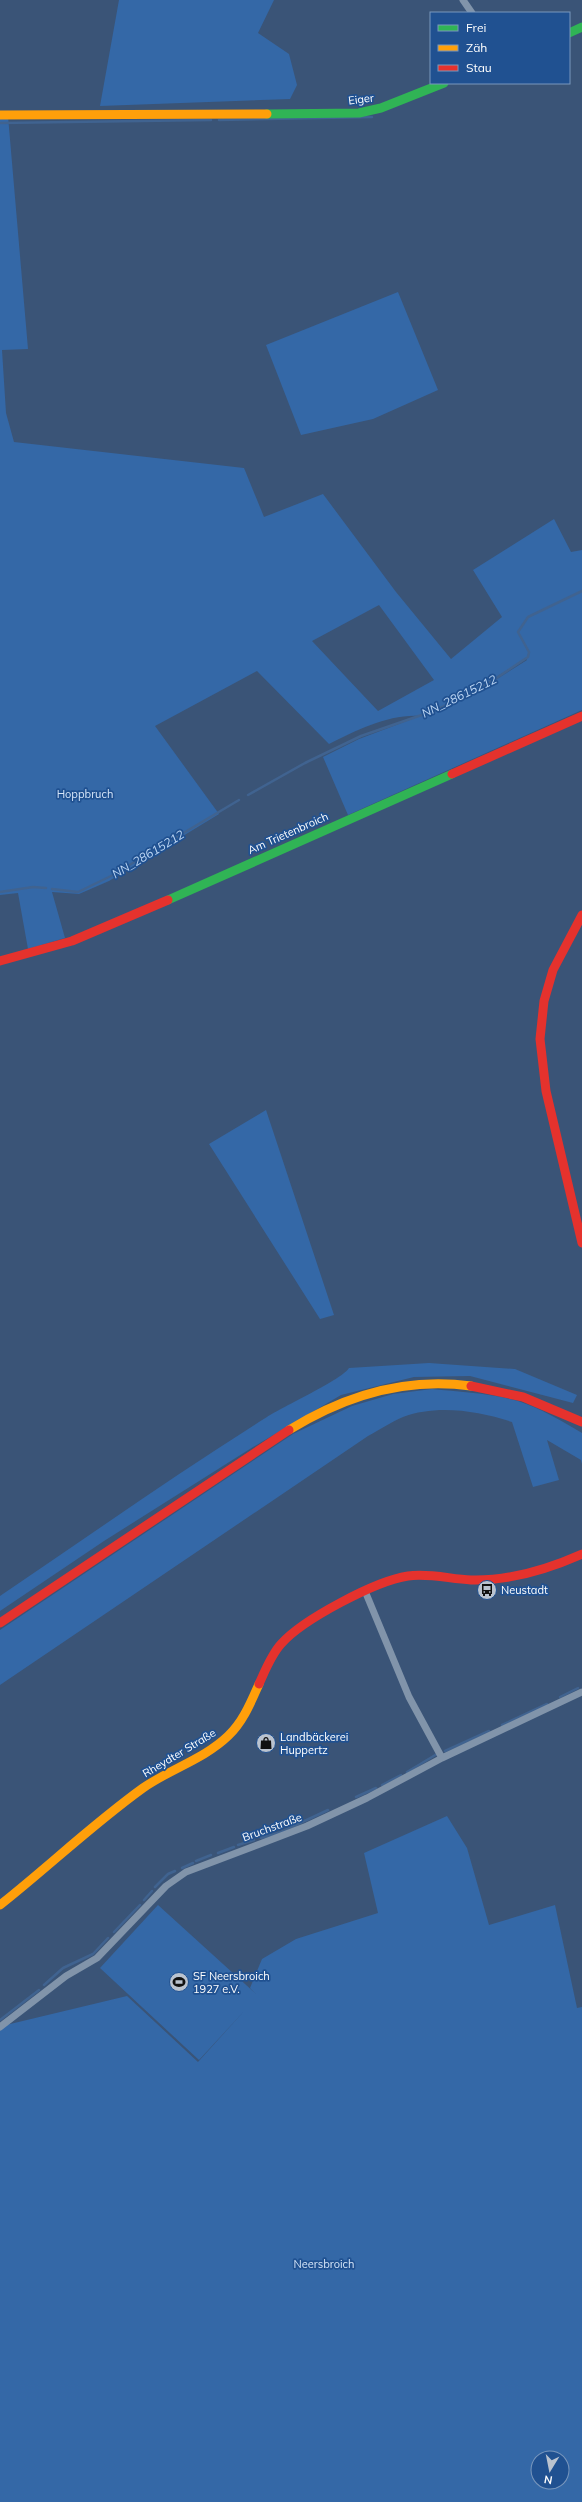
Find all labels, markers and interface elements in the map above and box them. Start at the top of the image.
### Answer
legend [430,12,570,84]
text: Frei [466,20,486,35]
text: Zäh [466,40,487,55]
text: Stau [466,60,492,75]
street label: Eiger [347,90,375,108]
water label: NN_28615212 [419,671,499,721]
park label: Hoppbruch [57,787,113,801]
street label: Am Trietenbroich [246,809,330,857]
water label: NN_28615212 [109,827,187,881]
bus stop icon: Neustadt [476,1579,498,1601]
place label: Neustadt [501,1583,548,1597]
street label: Rheydter Straße [140,1726,218,1780]
place label: Landbäckerei Huppertz [280,1730,348,1757]
shop icon: Landbäckerei Huppertz [255,1732,277,1754]
street label: Bruchstraße [240,1810,304,1844]
place label: SF Neersbroich 1927 e.V. [193,1969,270,1996]
sports icon: SF Neersbroich 1927 e.V. [168,1971,190,1993]
park label: Neersbroich [294,2257,354,2271]
north arrow [530,2450,570,2490]
text: N [543,2472,554,2487]

